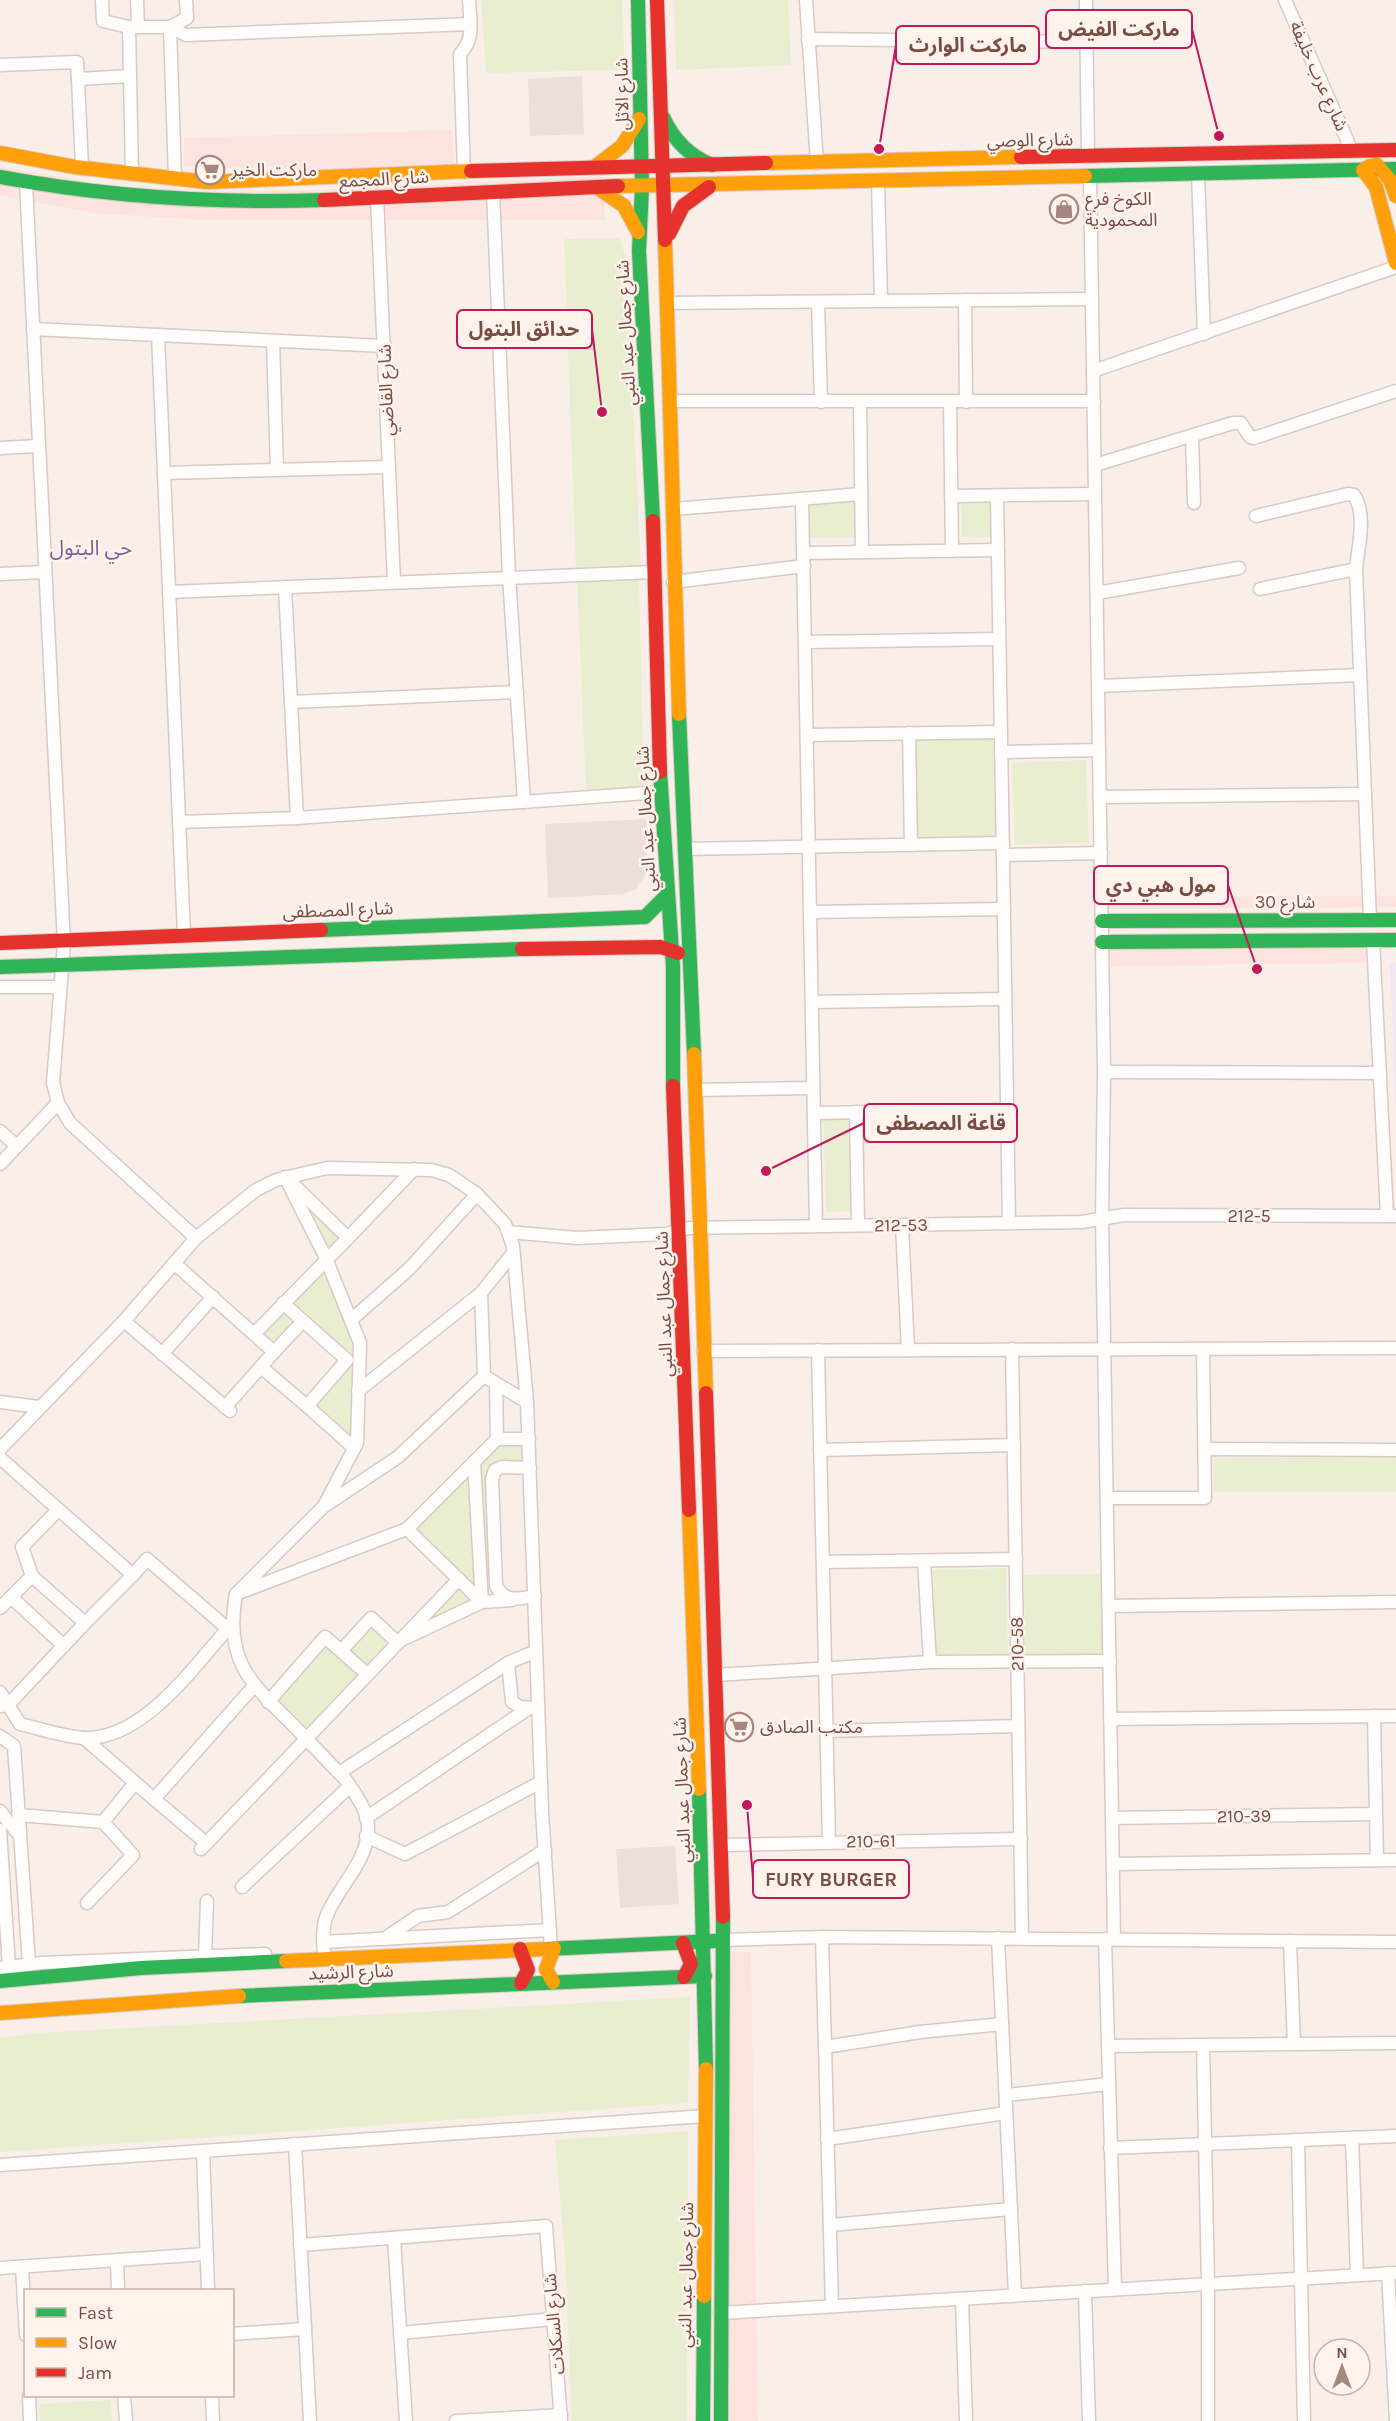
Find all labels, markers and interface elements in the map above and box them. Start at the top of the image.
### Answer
callout: ماركت الفيض [1046,10,1192,48]
text: ماركت الفيض [1058,18,1180,41]
street label: شارع عرب خليفة [1282,18,1353,136]
callout: ماركت الوارث [896,26,1039,64]
text: ماركت الوارث [909,34,1027,57]
street label: شارع الاثل [610,57,637,131]
street label: شارع الوصي [987,128,1073,155]
supermarket icon: ماركت الخير [194,154,226,186]
place label: ماركت الخير [230,159,317,181]
street label: شارع المجمع [338,166,430,195]
place label: الكوخ فرع المحمودية [1085,188,1157,231]
shop icon: الكوخ فرع المحمودية [1048,193,1080,225]
street label: شارع جمال عبد النبي [611,259,644,406]
callout: حدائق البتول [457,310,592,348]
text: حدائق البتول [469,318,580,341]
street label: شارع القاضي [373,344,402,436]
district label: حي البتول [50,536,132,564]
street label: شارع جمال عبد النبي [631,745,664,892]
callout: مول هبي دي [1094,866,1228,904]
text: مول هبي دي [1106,874,1216,902]
street label: شارع 30 [1255,891,1315,916]
street label: شارع المصطفى [282,897,394,926]
callout: قاعة المصطفى [864,1104,1017,1142]
text: قاعة المصطفى [876,1112,1006,1135]
street label: 212-5 [1227,1205,1271,1227]
street label: 212-53 [874,1214,928,1236]
street label: شارع جمال عبد النبي [650,1231,681,1377]
street label: 210-58 [1006,1617,1028,1671]
supermarket icon: مكتب الصادق [723,1711,755,1743]
place label: مكتب الصادق [760,1716,863,1738]
street label: شارع جمال عبد النبي [668,1717,699,1863]
street label: 210-39 [1217,1805,1271,1827]
street label: 210-61 [846,1830,896,1852]
callout: FURY BURGER [753,1860,909,1898]
text: FURY BURGER [765,1868,897,1891]
street label: شارع الرشيد [308,1960,394,1987]
street label: شارع جمال عبد النبي [674,2202,701,2348]
street label: شارع السكلات [539,2272,572,2375]
legend [24,2289,234,2397]
text: Fast [78,2302,113,2324]
text: Slow [78,2332,117,2354]
north arrow [1312,2337,1372,2397]
text: N [1336,2343,1348,2362]
text: Jam [78,2362,112,2384]

